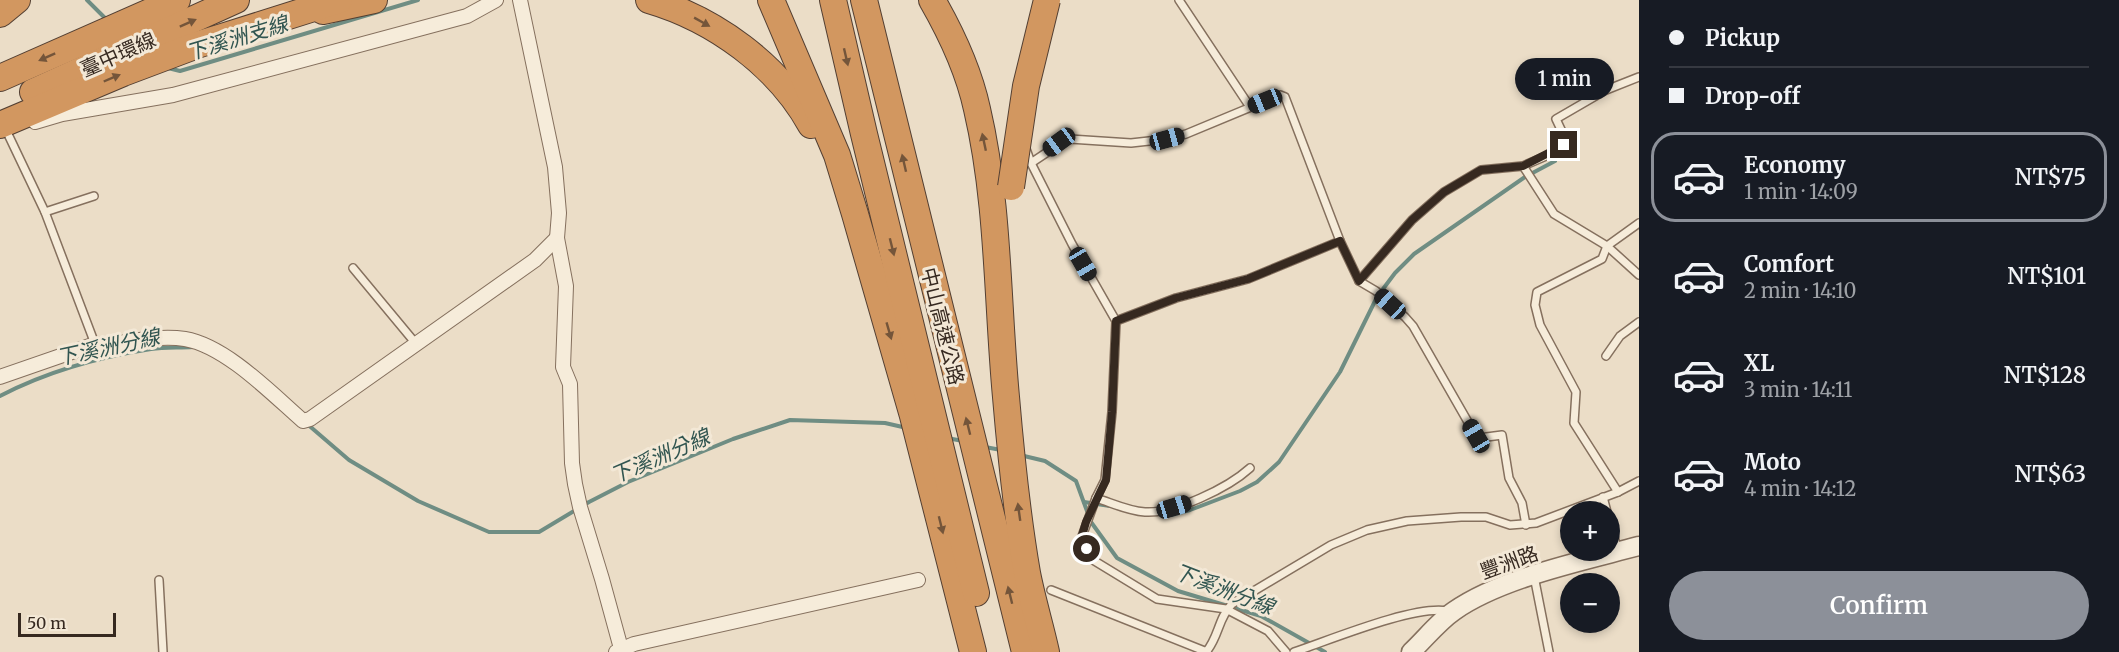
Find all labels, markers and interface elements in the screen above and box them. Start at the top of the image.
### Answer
water label: 下溪洲支線 [183,9,293,66]
one-way arrow [694,17,711,27]
one-way arrow [179,19,196,28]
text: Pickup [1705,24,1780,52]
street label: 臺中環線 [76,26,160,82]
one-way arrow [842,48,852,66]
one-way arrow [37,52,55,62]
callout: 1 min [1514,58,1614,100]
text: 1 min [1538,66,1591,91]
one-way arrow [103,73,121,82]
text: Drop-off [1705,82,1800,110]
car [1245,86,1285,116]
car [1039,124,1079,160]
car [1147,126,1187,152]
route end [1550,131,1577,158]
one-way arrow [979,132,988,151]
icon: car [1672,150,1726,204]
text: Economy [1744,151,1845,179]
one-way arrow [899,154,909,172]
text: NT$75 [2015,163,2086,191]
text: 1 min · 14:09 [1744,179,1858,204]
one-way arrow [887,238,897,256]
car [1066,244,1100,284]
icon: car [1672,249,1726,303]
text: Comfort [1744,250,1834,278]
text: NT$101 [2007,262,2086,290]
street label: 中山高速公路 [916,265,970,387]
text: 2 min · 14:10 [1744,278,1856,303]
car [1371,285,1409,323]
water label: 下溪洲分線 [54,322,164,371]
one-way arrow [884,322,894,340]
icon: car [1672,348,1726,402]
text: XL [1744,349,1774,377]
text: NT$128 [2004,361,2086,389]
text: 3 min · 14:11 [1744,377,1852,402]
one-way arrow [962,416,972,435]
car [1459,416,1493,456]
water label: 下溪洲分線 [606,422,715,489]
icon: car [1672,447,1726,501]
text: Moto [1744,448,1801,476]
text: NT$63 [2015,460,2086,488]
text: 4 min · 14:12 [1744,476,1856,501]
car [1154,493,1194,521]
map controls [1560,501,1620,633]
button: + [1560,501,1620,561]
one-way arrow [1014,503,1023,522]
one-way arrow [937,516,946,534]
route start [1073,535,1100,562]
street label: 豐洲路 [1477,540,1541,584]
water label: 下溪洲分線 [1170,558,1280,621]
button: Confirm [1669,571,2089,640]
button: − [1560,573,1620,633]
one-way arrow [1005,586,1015,604]
scale bar [18,610,116,638]
text: 50 m [27,613,66,633]

